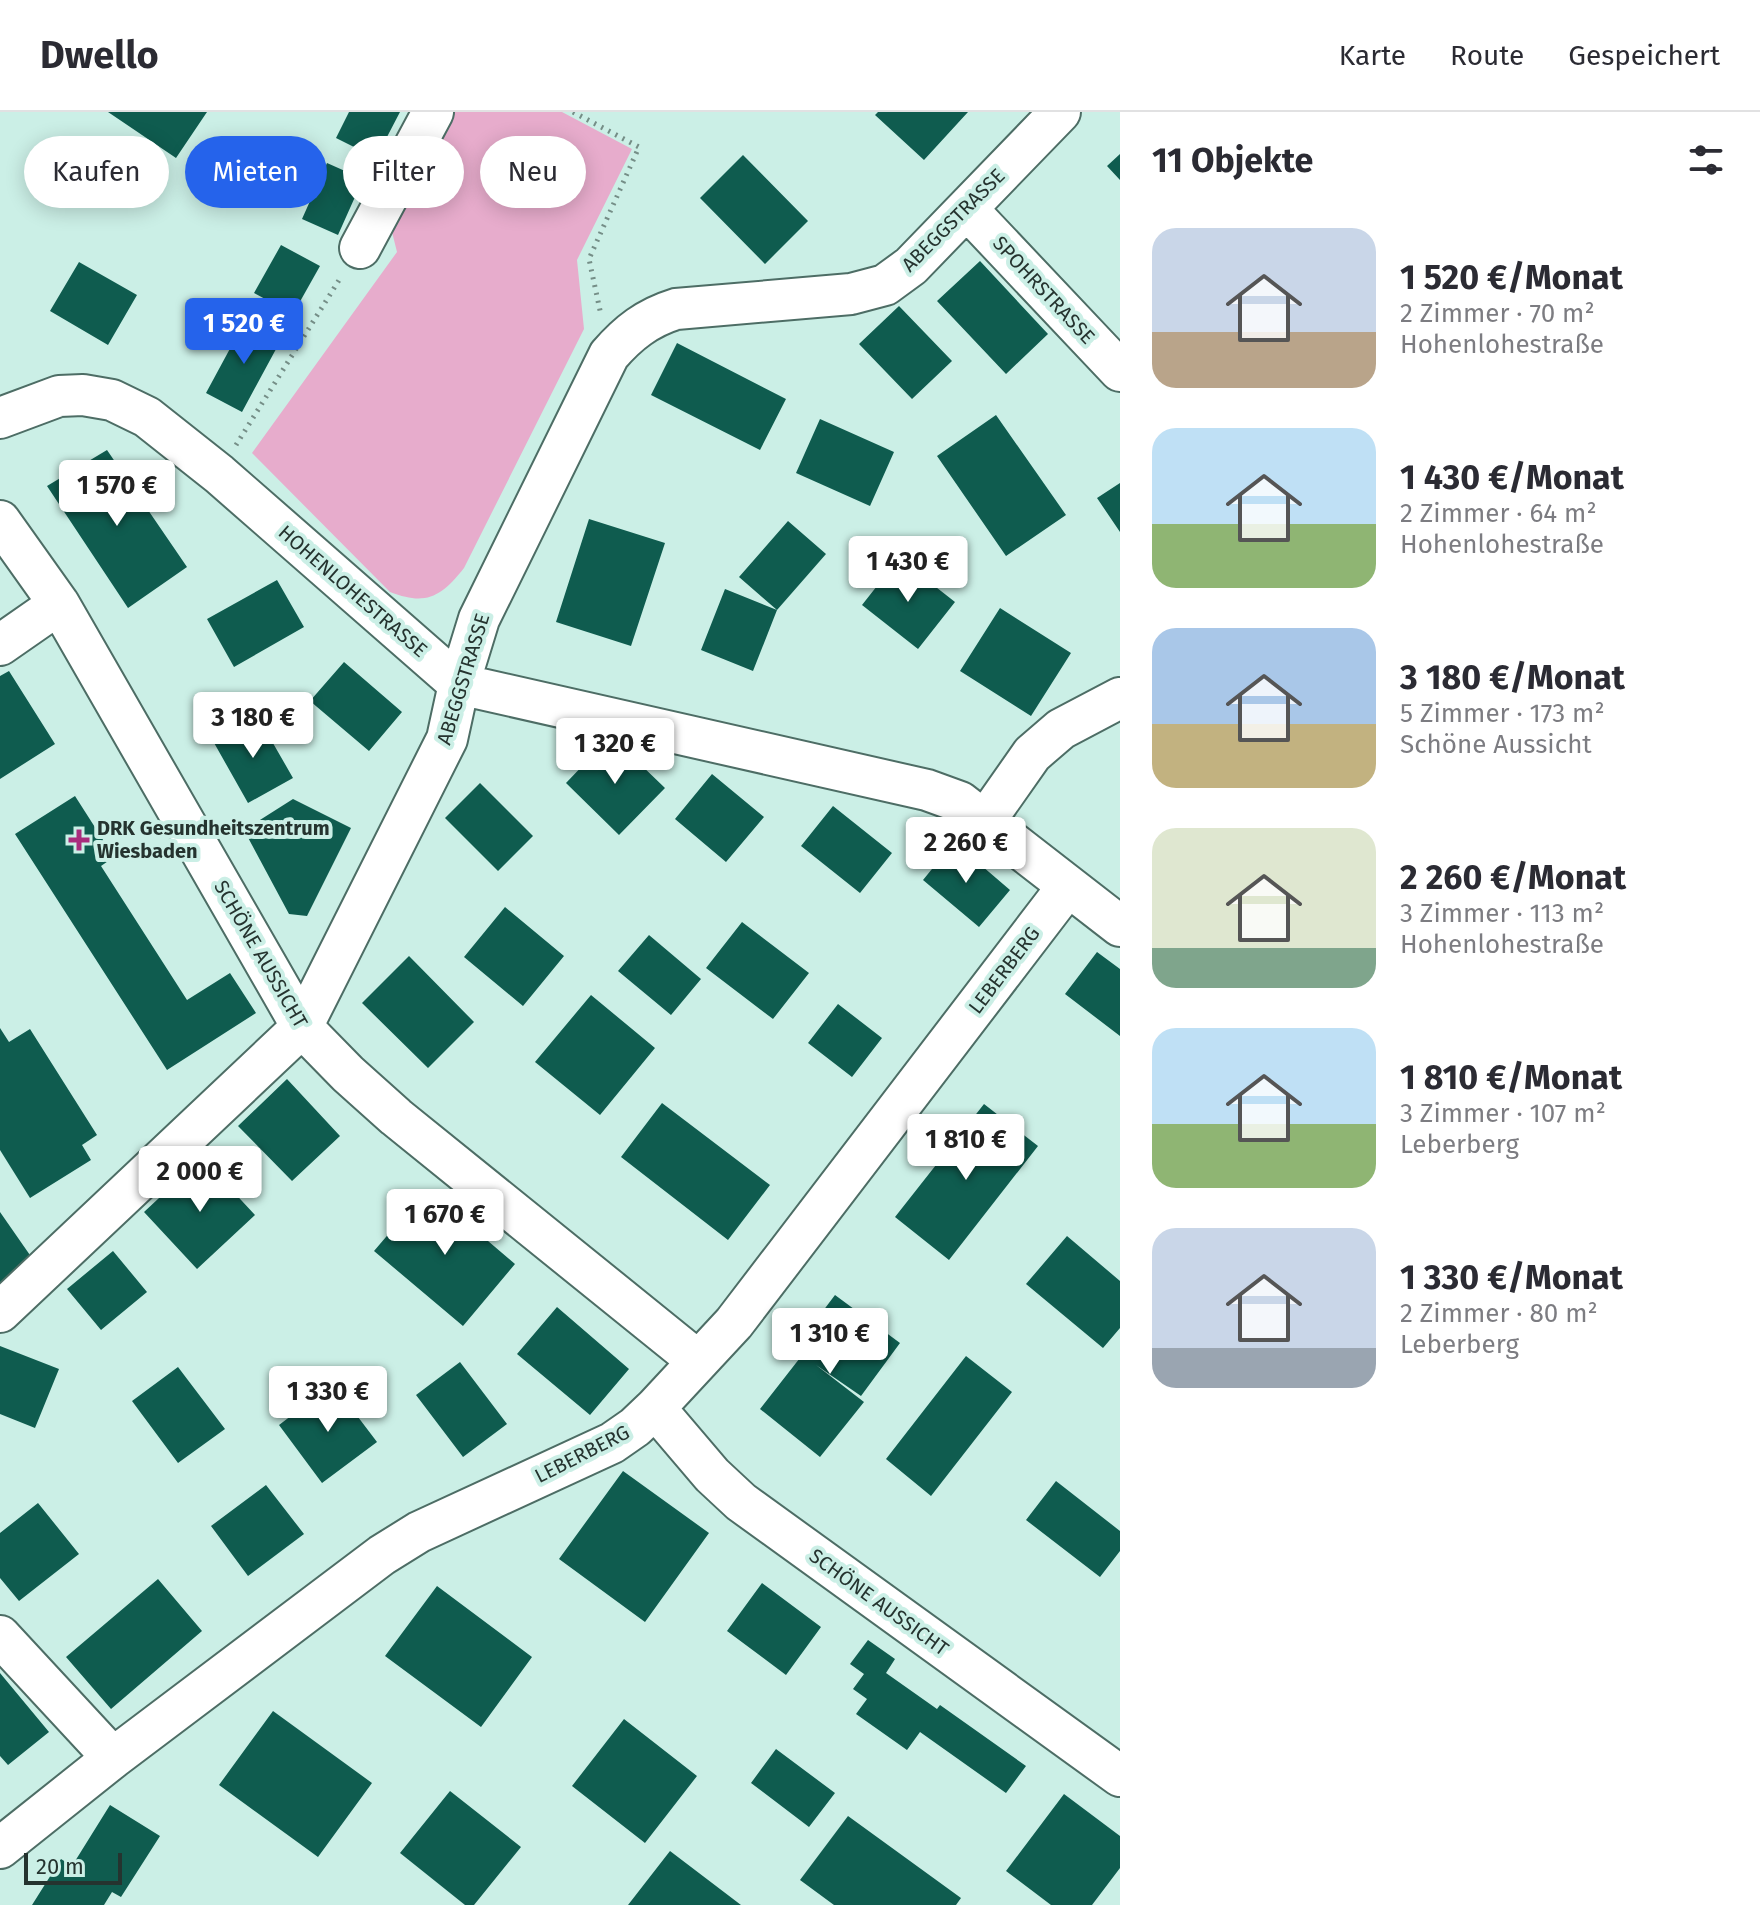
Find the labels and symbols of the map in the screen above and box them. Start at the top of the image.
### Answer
street label: ABEGGSTRASSE [896,163,1010,277]
street label: SPOHRSTRASSE [988,231,1100,349]
pin: 1 520 € [170,298,318,366]
pin: 1 570 € [43,460,191,528]
street label: HOHENLOHESTRASSE [274,520,432,662]
pin: 1 430 € [834,536,982,604]
street label: ABEGGSTRASSE [432,610,494,748]
pin: 3 180 € [179,692,327,760]
pin: 1 320 € [541,718,689,786]
place label: DRK Gesundheitszentrum Wiesbaden [97,816,330,863]
pin: 2 260 € [892,817,1040,885]
marker: DRK Gesundheitszentrum Wiesbaden [68,829,90,851]
street label: SCHÖNE AUSSICHT [209,876,313,1033]
street label: LEBERBERG [963,922,1045,1018]
pin: 1 810 € [892,1114,1040,1182]
pin: 2 000 € [126,1146,274,1214]
pin: 1 670 € [371,1189,519,1257]
pin: 1 310 € [756,1308,904,1376]
pin: 1 330 € [254,1366,402,1434]
street label: LEBERBERG [531,1420,633,1488]
street label: SCHÖNE AUSSICHT [805,1543,954,1661]
scale bar [24,1849,122,1885]

